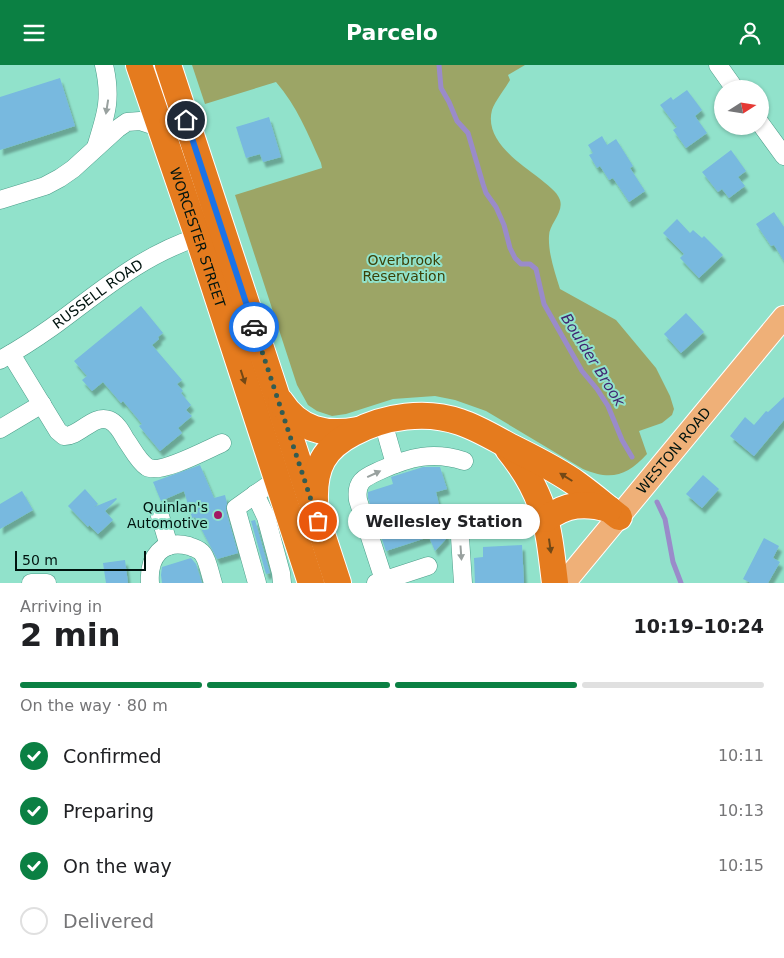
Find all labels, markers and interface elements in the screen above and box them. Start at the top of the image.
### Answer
icon: menu [20,19,48,47]
icon: person [736,19,764,47]
text: Parcelo [346,20,438,45]
north arrow [714,80,769,135]
map controls [714,80,769,135]
one-way arrow [103,99,111,115]
pin [165,99,207,141]
icon: home [172,106,200,134]
street label: WORCESTER STREET [167,165,229,310]
park label: Overbrook Reservation [362,252,446,284]
street label: RUSSELL ROAD [49,256,146,332]
courier [229,302,279,352]
water label: Boulder Brook [557,310,629,411]
icon: car [240,313,268,341]
one-way arrow [240,369,248,384]
street label: WESTON ROAD [633,404,714,497]
one-way arrow [366,469,381,478]
one-way arrow [559,472,572,481]
place label: Quinlan's Automotive [127,499,208,531]
pin [297,500,339,542]
callout: Wellesley Station [348,503,540,539]
icon: bag [304,507,332,535]
marker: Quinlan's Automotive [212,509,224,521]
text: Wellesley Station [365,512,523,531]
one-way arrow [547,538,555,554]
one-way arrow [457,545,465,561]
scale bar [15,548,146,571]
text: 50 m [22,552,58,568]
text: Arriving in [20,597,102,616]
text: 10:19–10:24 [634,615,764,637]
text: 2 min [20,616,121,654]
text: On the way · 80 m [20,696,168,715]
icon: check [20,742,48,770]
text: Confirmed [63,745,162,767]
text: 10:11 [718,746,764,765]
icon: check [20,797,48,825]
text: Preparing [63,800,154,822]
text: 10:13 [718,801,764,820]
icon: check [20,852,48,880]
text: On the way [63,855,172,877]
text: 10:15 [718,856,764,875]
text: Delivered [63,910,154,932]

